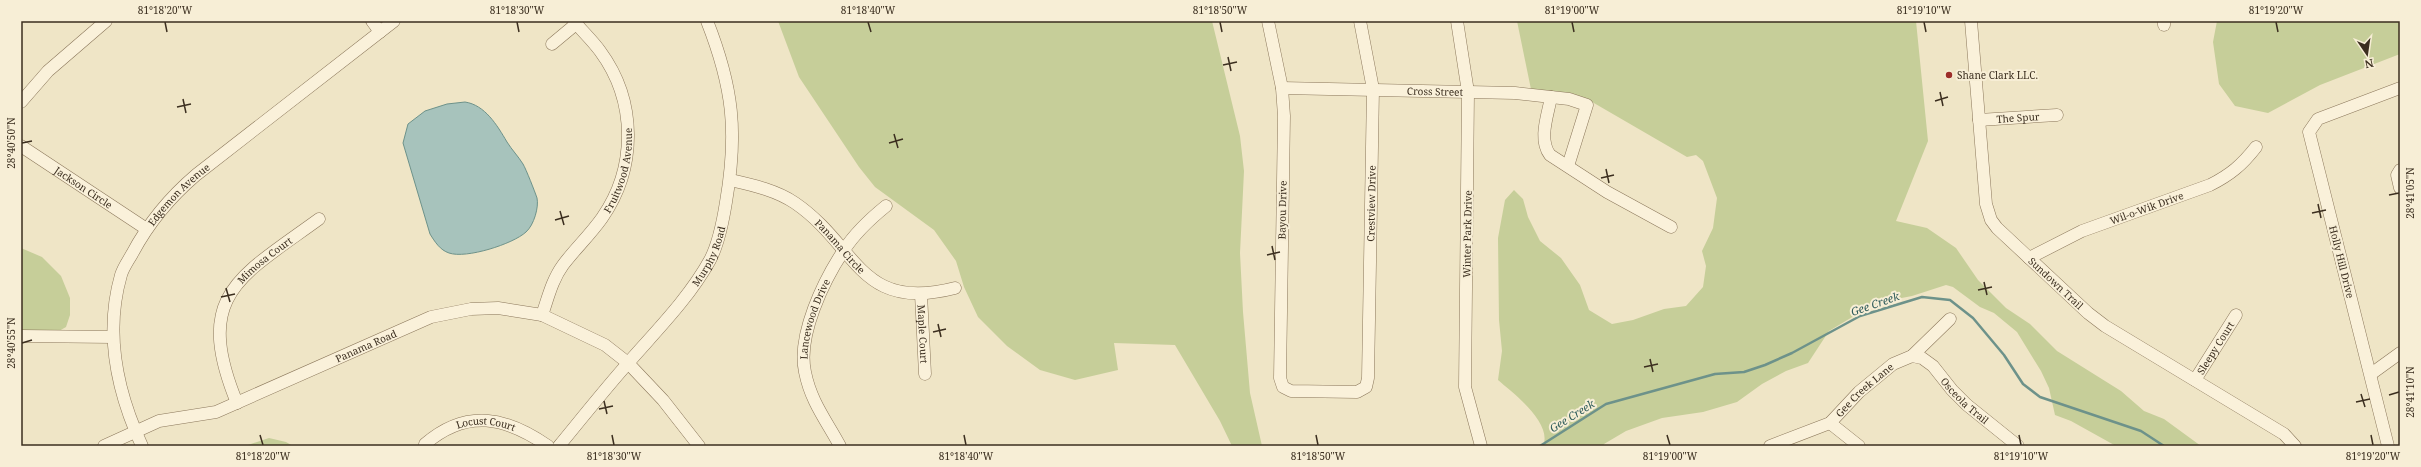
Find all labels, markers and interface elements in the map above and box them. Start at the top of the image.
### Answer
text: 81°18'20"W [138,3,193,17]
text: 81°18'30"W [490,3,545,17]
text: 81°18'40"W [841,3,896,17]
text: 81°18'50"W [1193,3,1248,17]
text: 81°19'00"W [1545,3,1600,17]
text: 81°19'10"W [1897,3,1952,17]
text: 81°19'20"W [2249,3,2304,17]
north arrow [2347,34,2387,74]
text: N [2363,56,2375,73]
place label: Shane Clark LLC. [1957,68,2038,82]
marker: Shane Clark LLC. [1944,70,1954,80]
street label: Cross Street [1407,84,1464,99]
street label: The Spur [1996,109,2040,126]
text: 28°40'50"N [4,117,18,169]
street label: Fruitwood Avenue [600,127,635,216]
street label: Edgemon Avenue [144,160,212,229]
street label: Jackson Circle [51,163,115,212]
street label: Crestview Drive [1363,165,1379,242]
text: 28°41'05"N [2403,167,2417,219]
street label: Bayou Drive [1274,181,1290,239]
street label: Wil-o-Wik Drive [2108,188,2185,227]
street label: Winter Park Drive [1459,190,1475,278]
street label: Panama Circle [812,216,868,277]
street label: Holly Hill Drive [2326,224,2358,300]
street label: Murphy Road [689,225,728,289]
street label: Mimosa Court [234,233,295,287]
street label: Sundown Trail [2025,254,2086,312]
street label: Lancewood Drive [797,276,833,359]
water label: Gee Creek [1849,288,1902,319]
street label: Maple Court [915,304,931,364]
text: 28°40'55"N [4,317,18,369]
street label: Sleepy Court [2193,318,2237,377]
street label: Panama Road [333,326,399,365]
street label: Gee Creek Lane [1832,360,1896,420]
text: 28°41'10"N [2403,366,2417,418]
street label: Osceola Trail [1938,374,1992,427]
water label: Gee Creek [1546,395,1598,435]
street label: Locust Court [454,413,518,434]
text: 81°18'20"W [236,449,291,463]
text: 81°18'30"W [587,449,642,463]
text: 81°18'40"W [939,449,994,463]
text: 81°18'50"W [1291,449,1346,463]
text: 81°19'00"W [1643,449,1698,463]
text: 81°19'10"W [1994,449,2049,463]
text: 81°19'20"W [2346,449,2401,463]

